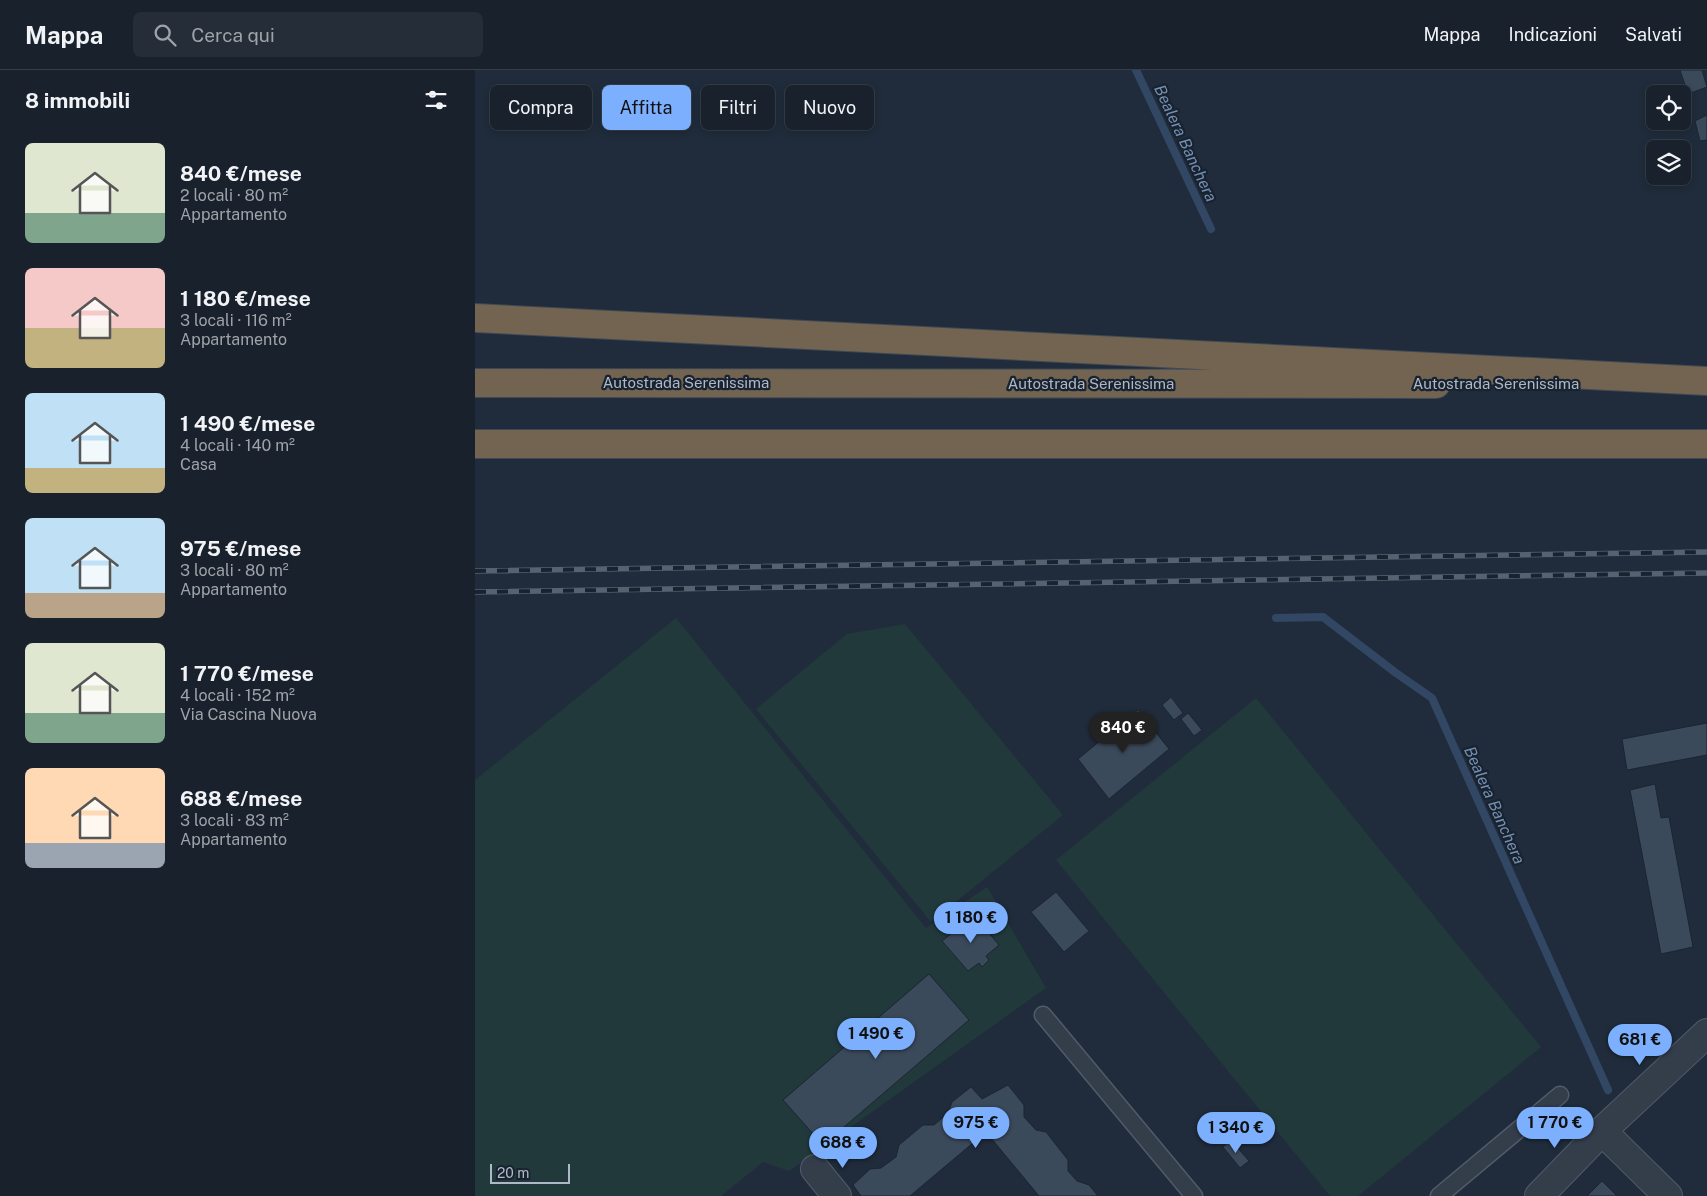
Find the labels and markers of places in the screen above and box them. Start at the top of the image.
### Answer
pin: 840 € [1088,712,1158,754]
pin: 1 180 € [925,902,1017,944]
pin: 1 490 € [830,1018,922,1060]
pin: 681 € [1605,1024,1675,1066]
pin: 975 € [941,1106,1011,1149]
pin: 1 770 € [1509,1106,1601,1149]
pin: 1 340 € [1190,1112,1282,1154]
pin: 688 € [808,1126,878,1169]

